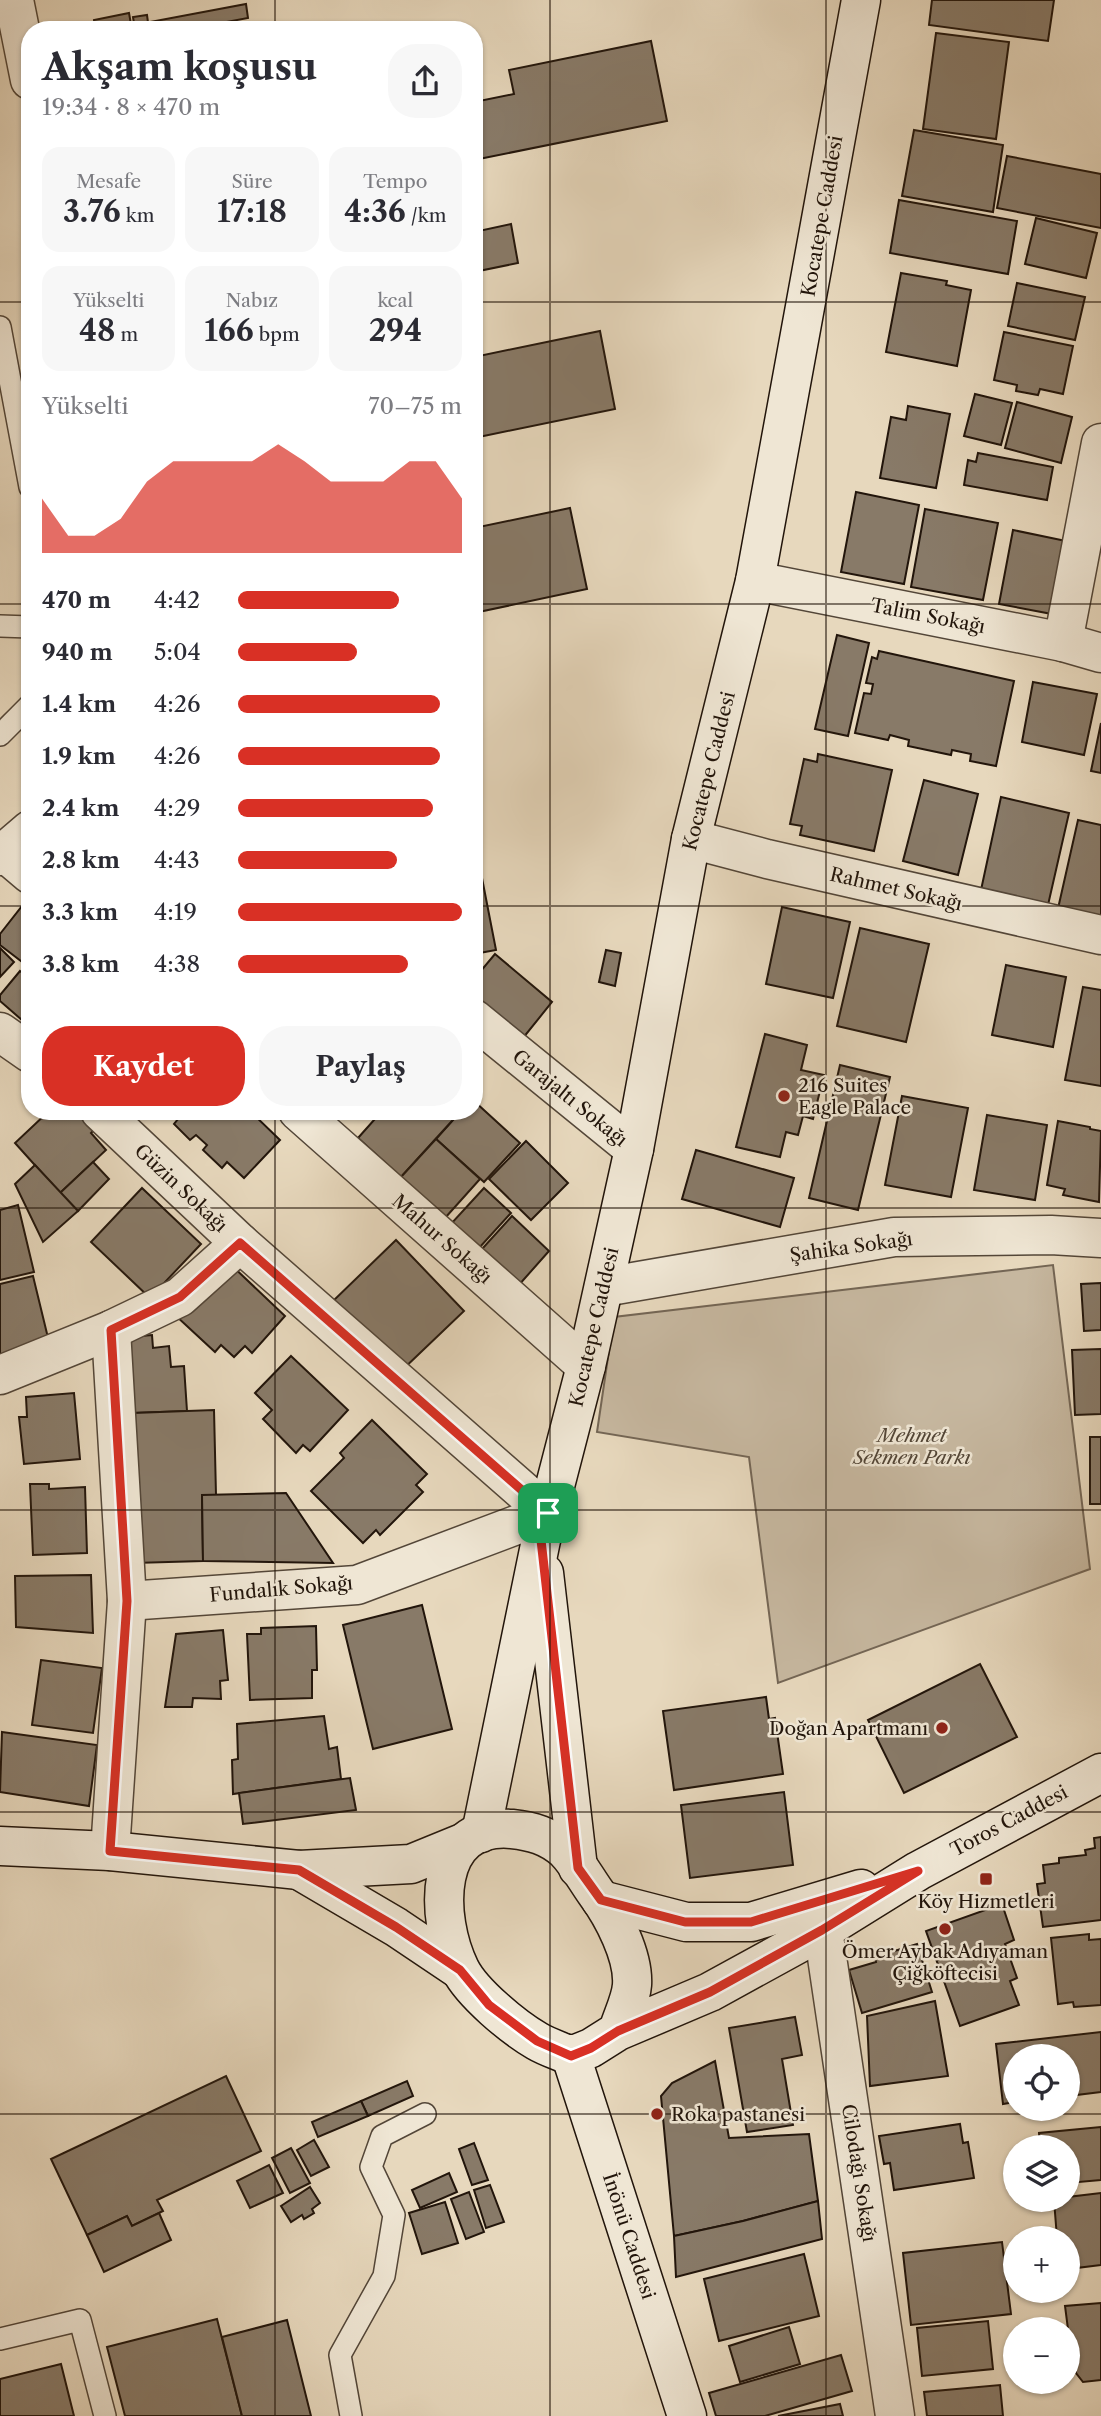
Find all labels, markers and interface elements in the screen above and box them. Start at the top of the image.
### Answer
text: Akşam koşusu [42,43,317,90]
button: share [388,44,462,118]
text: 19:34 · 8 × 470 m [42,93,220,121]
street label: Kocatepe Caddesi [797,134,848,298]
text: Mesafe [76,170,141,193]
text: Süre [231,170,273,193]
text: Tempo [363,170,427,193]
text: 3.76 [63,193,121,230]
text: 17:18 [217,193,287,230]
text: 4:36 [344,193,406,230]
text: km [121,204,154,227]
text: /km [406,204,446,227]
text: Yükselti [73,289,144,312]
text: Nabız [226,289,278,312]
text: kcal [377,289,413,312]
text: 48 [79,312,115,349]
text: 166 [204,312,254,349]
text: 294 [369,312,422,349]
text: m [115,323,138,346]
text: bpm [254,323,300,346]
text: Yükselti [42,392,129,420]
text: 70–75 m [368,392,462,420]
text: 470 m [42,586,111,614]
text: 4:42 [154,586,200,614]
street label: Talim Sokağı [869,594,987,638]
text: 940 m [42,638,113,666]
text: 5:04 [154,638,201,666]
street label: Kocatepe Caddesi [678,689,740,853]
text: 1.4 km [42,690,116,718]
text: 4:26 [154,690,200,718]
text: 1.9 km [42,742,116,770]
text: 4:26 [154,742,200,770]
text: 2.4 km [42,794,119,822]
text: 4:29 [154,794,200,822]
text: 2.8 km [42,846,120,874]
text: 4:43 [154,846,200,874]
street label: Rahmet Sokağı [828,863,965,915]
text: 3.3 km [42,898,118,926]
text: 4:19 [154,898,197,926]
text: 3.8 km [42,950,119,978]
text: 4:38 [154,950,200,978]
button: Kaydet [42,1026,245,1106]
button: Paylaş [259,1026,462,1106]
street label: Garajaltı Sokağı [508,1045,632,1151]
place label: 216 Suites Eagle Palace [798,1074,911,1119]
marker: 216 Suites Eagle Palace [776,1088,792,1104]
street label: Güzin Sokağı [130,1139,232,1237]
street label: Mahur Sokağı [387,1189,497,1289]
street label: Şahika Sokağı [788,1227,914,1267]
street label: Kocatepe Caddesi [564,1245,624,1409]
park label: Mehmet Sekmen Parkı [852,1424,971,1469]
pin [518,1483,578,1543]
icon: arrive [529,1494,567,1532]
street label: Fundalık Sokağı [208,1571,354,1607]
place label: Doğan Apartmanı [769,1717,928,1740]
marker: Doğan Apartmanı [934,1720,950,1736]
street label: Toros Caddesi [947,1780,1072,1862]
marker: Köy Hizmetleri [978,1871,994,1887]
place label: Köy Hizmetleri [917,1890,1055,1913]
marker: Ömer Aybak Adıyaman Çiğköftecisi [937,1921,953,1937]
place label: Ömer Aybak Adıyaman Çiğköftecisi [842,1940,1048,1985]
map controls [1003,2044,1080,2394]
button: locate [1003,2044,1080,2121]
street label: Cilodağı Sokağı [837,2102,881,2244]
place label: Roka pastanesi [671,2103,805,2126]
marker: Roka pastanesi [649,2106,665,2122]
button: layers [1003,2135,1080,2212]
street label: İnönü Caddesi [598,2170,660,2302]
button: + [1003,2226,1080,2303]
button: − [1003,2317,1080,2394]

